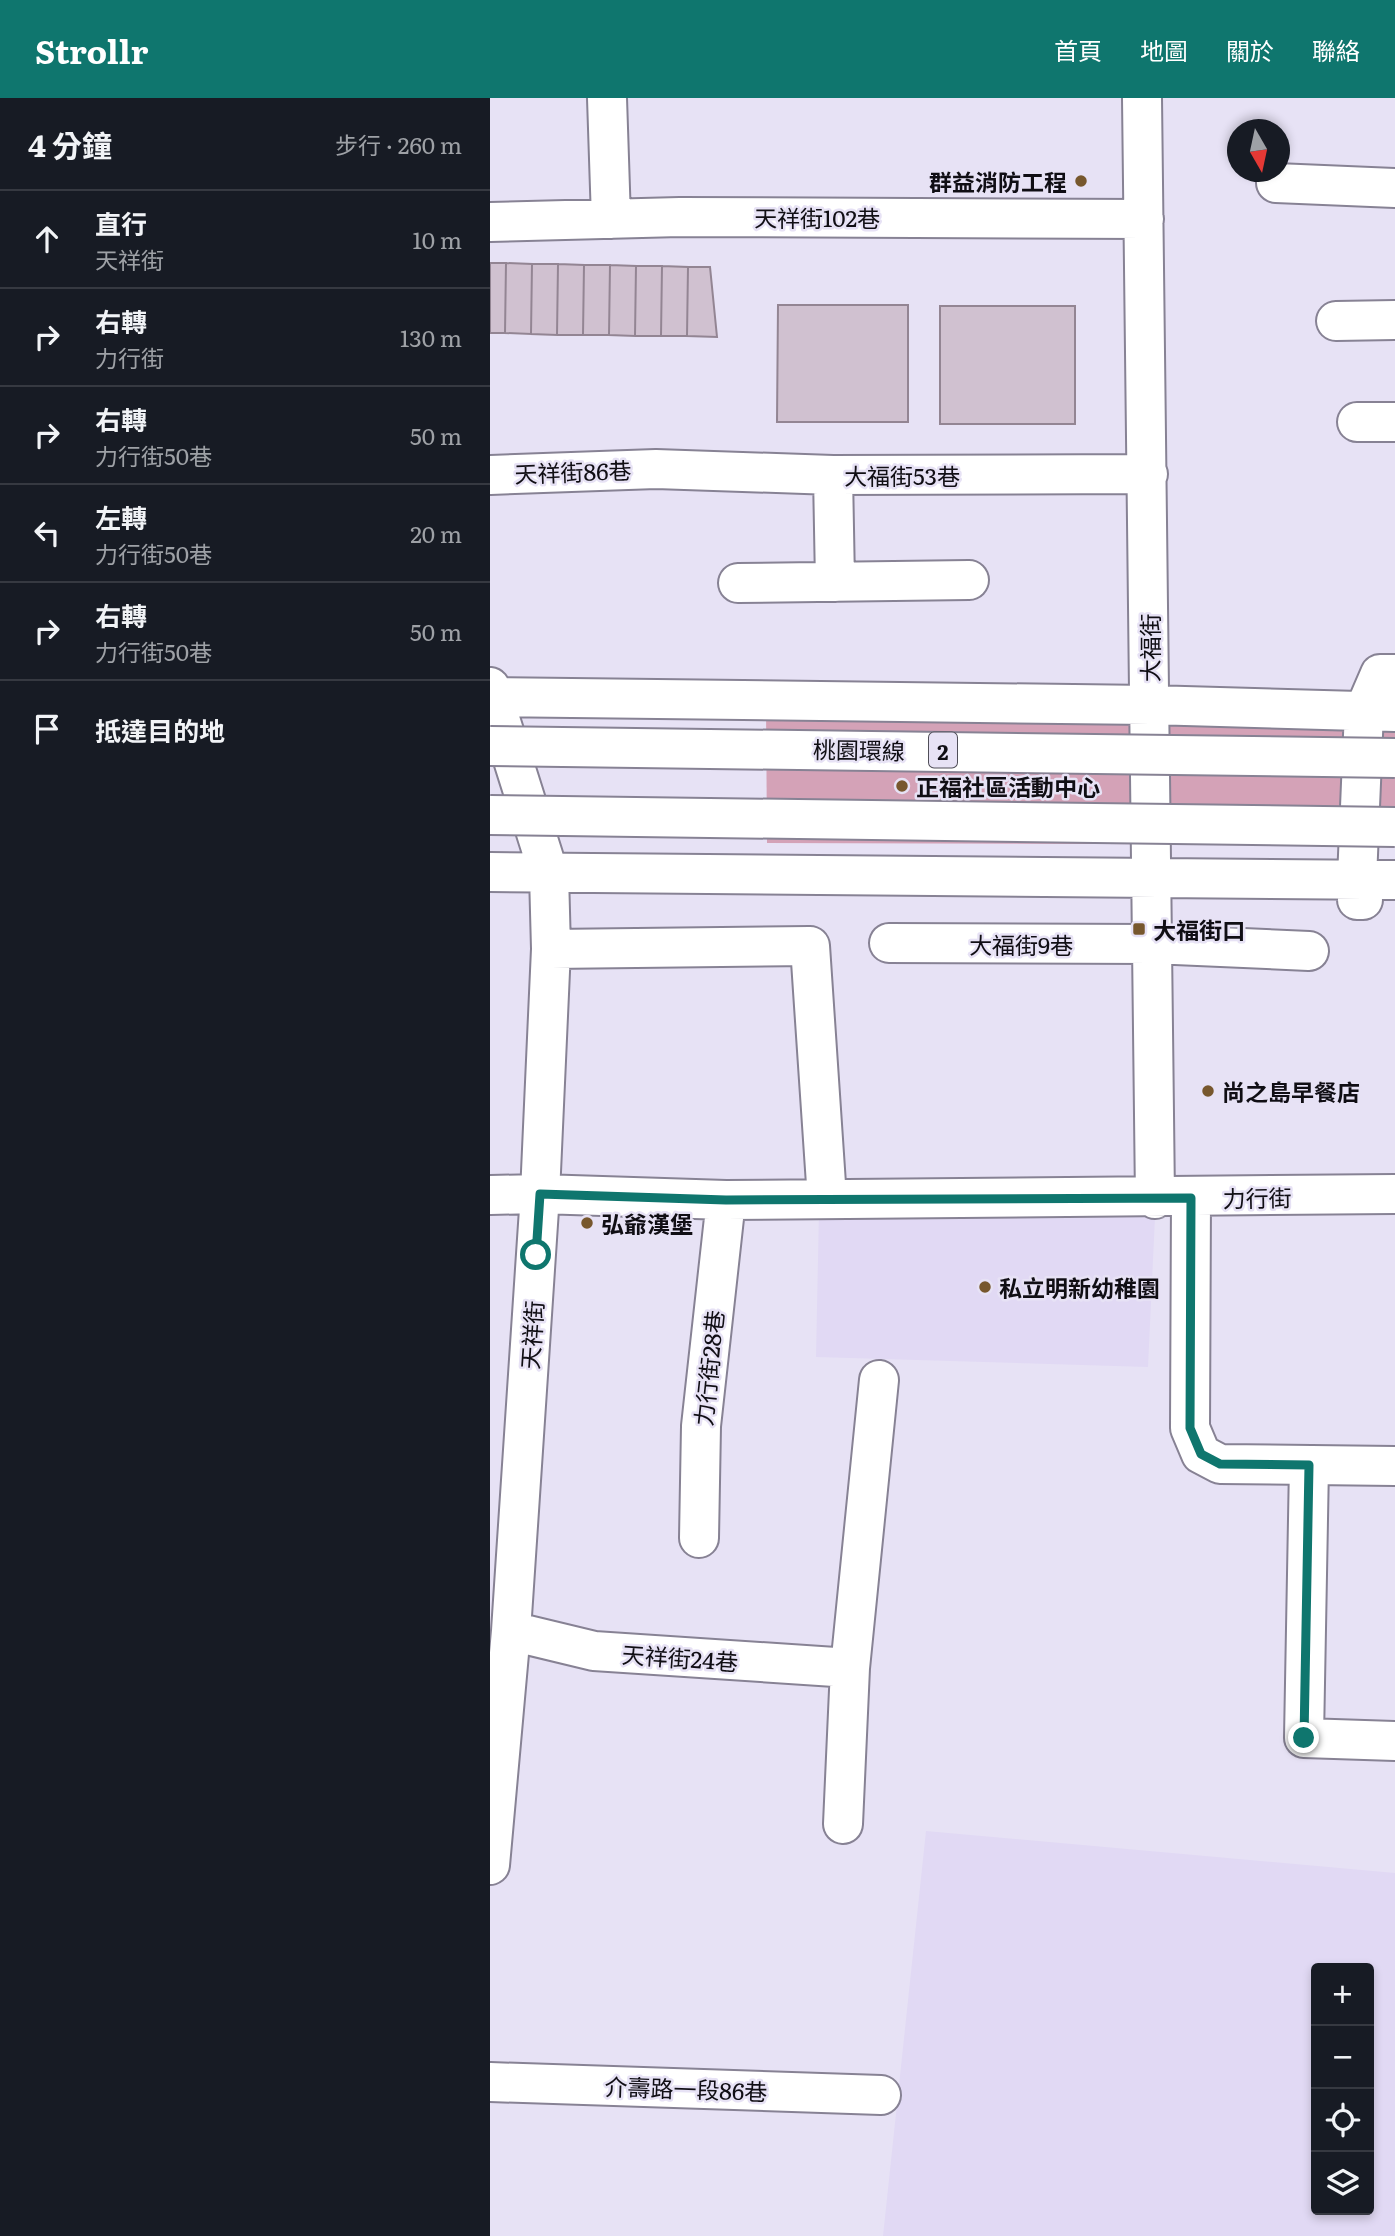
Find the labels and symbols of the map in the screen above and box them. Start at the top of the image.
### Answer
north arrow [1227,119,1290,182]
place label: 群益消防工程 [929,164,1067,198]
marker: 群益消防工程 [1073,173,1089,189]
street label: 天祥街102巷 [754,200,880,234]
street label: 天祥街86巷 [514,452,632,490]
street label: 大福街53巷 [844,458,960,492]
street label: 大福街 [1132,614,1166,683]
street label: 桃園環線 [813,731,905,767]
road number: 2 [929,732,957,768]
place label: 正福社區活動中心 [916,769,1100,803]
marker: 正福社區活動中心 [894,778,910,794]
place label: 大福街口 [1153,912,1245,946]
marker: 大福街口 [1131,921,1147,937]
street label: 大福街9巷 [969,927,1073,961]
place label: 尚之島早餐店 [1222,1074,1360,1108]
marker: 尚之島早餐店 [1200,1083,1216,1099]
street label: 力行街 [1222,1179,1292,1215]
place label: 弘爺漢堡 [601,1206,693,1240]
marker: 弘爺漢堡 [579,1215,595,1231]
route start [520,1239,551,1270]
place label: 私立明新幼稚園 [999,1270,1160,1304]
marker: 私立明新幼稚園 [977,1279,993,1295]
street label: 天祥街 [512,1299,550,1371]
street label: 力行街28巷 [685,1308,731,1428]
street label: 天祥街24巷 [621,1636,739,1678]
route end [1288,1722,1319,1753]
street label: 介壽路一段86巷 [604,2068,768,2108]

